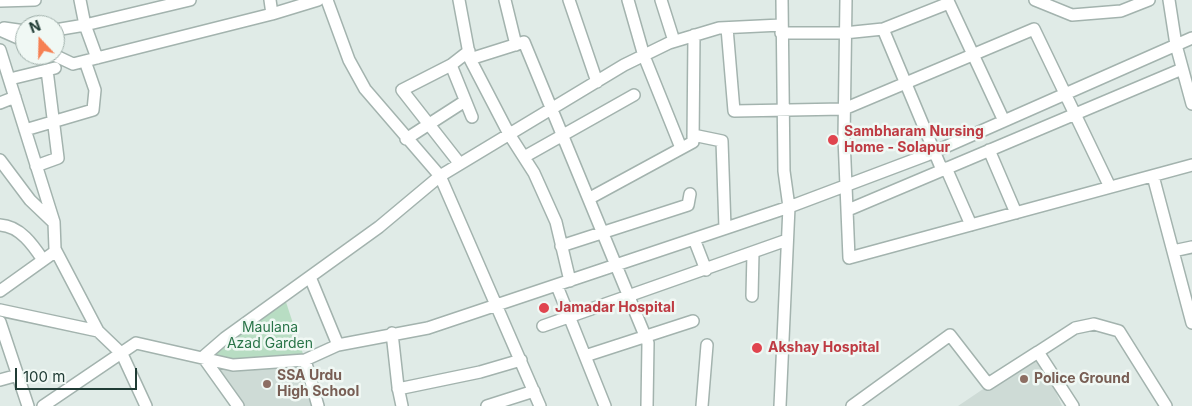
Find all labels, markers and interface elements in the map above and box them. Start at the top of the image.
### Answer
north arrow [15,15,65,65]
text: N [27,17,43,36]
place label: Sambharam Nursing Home - Solapur [844,124,984,156]
marker: Sambharam Nursing Home - Solapur [826,133,840,147]
place label: Jamadar Hospital [555,300,675,316]
marker: Jamadar Hospital [537,301,551,315]
park label: Maulana Azad Garden [227,320,313,352]
place label: Akshay Hospital [768,340,879,356]
marker: Akshay Hospital [750,341,764,355]
scale bar [18,358,140,390]
text: 100 m [23,367,65,386]
place label: SSA Urdu High School [277,368,359,401]
place label: Police Ground [1034,371,1130,387]
marker: Police Ground [1018,373,1030,385]
marker: SSA Urdu High School [261,378,273,390]

